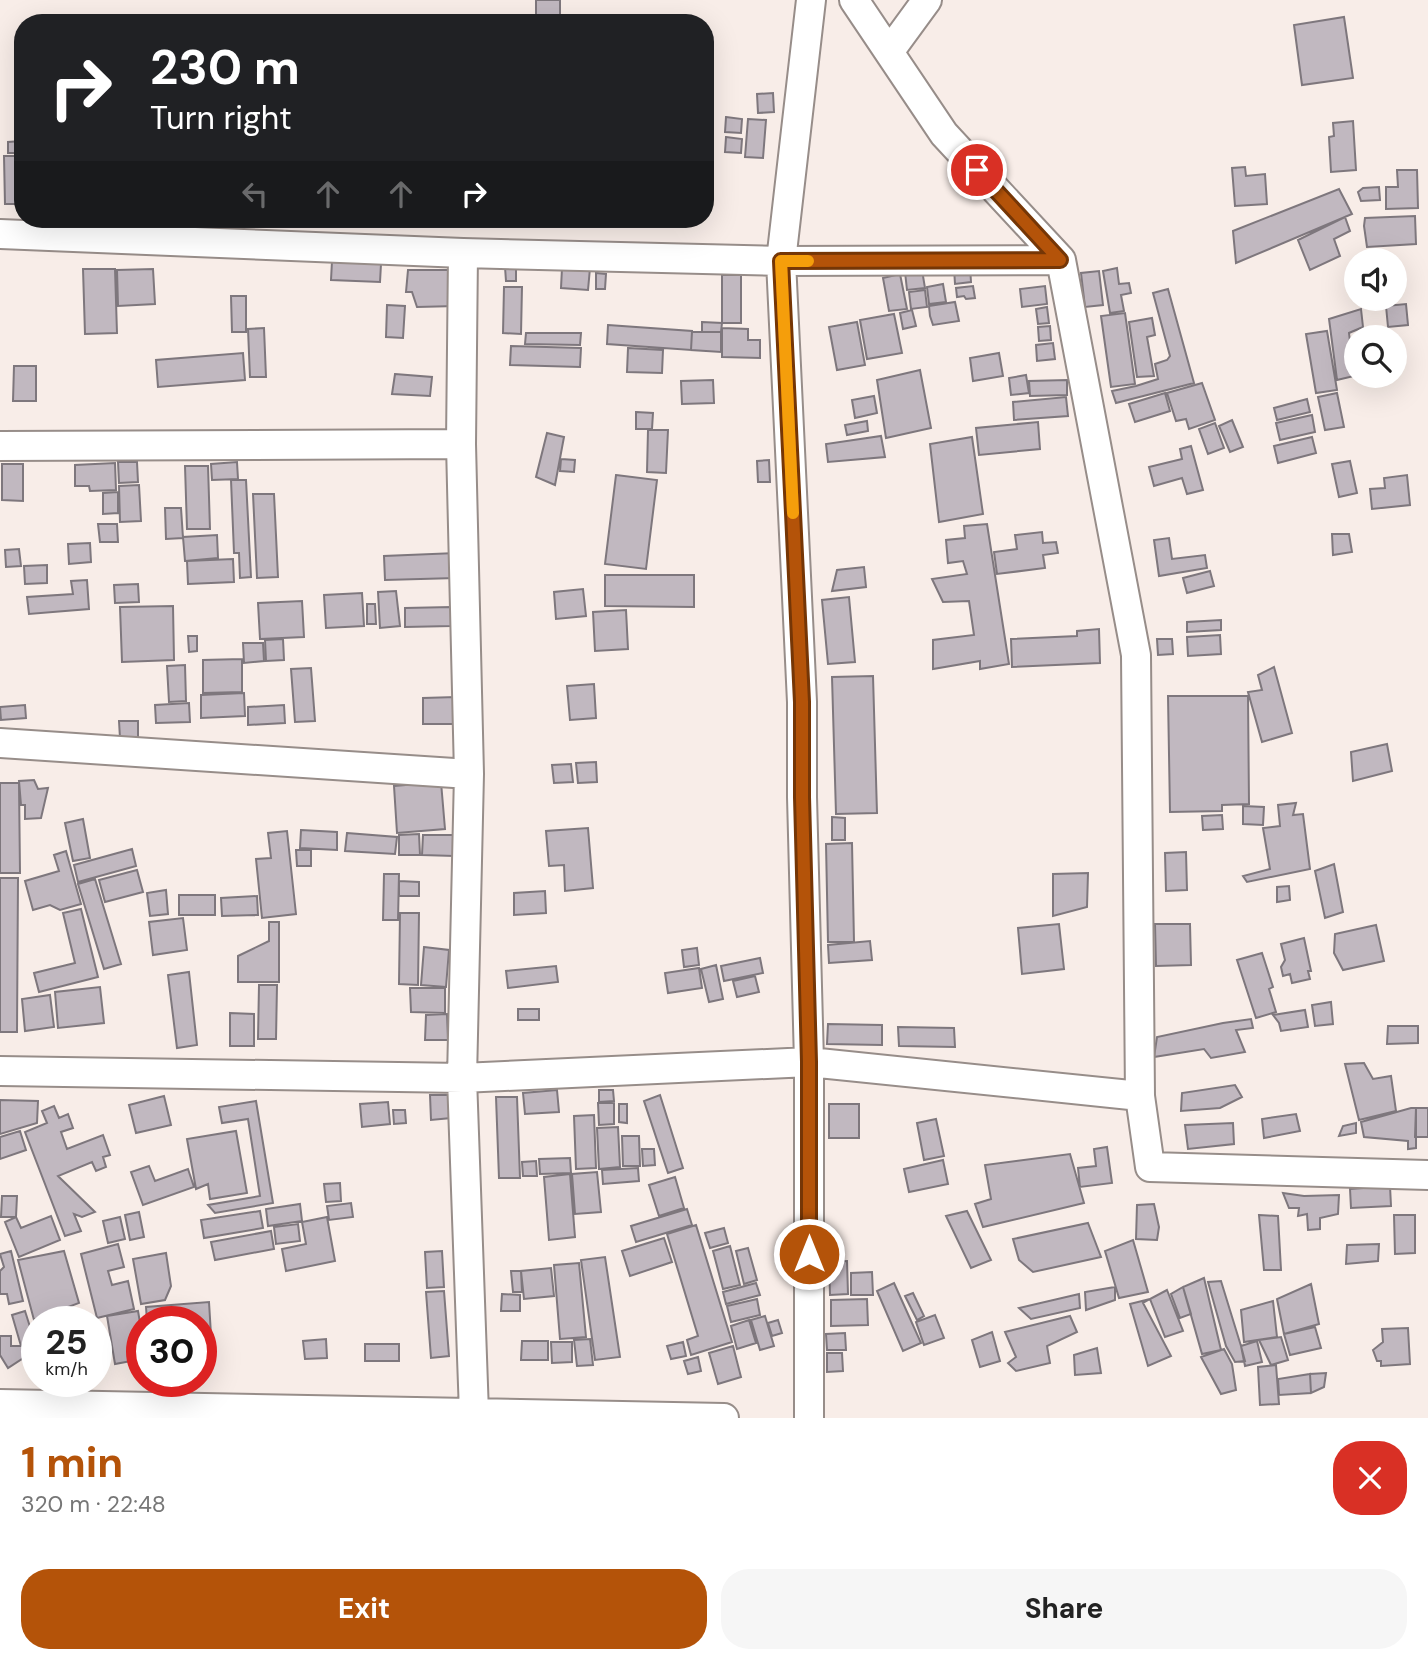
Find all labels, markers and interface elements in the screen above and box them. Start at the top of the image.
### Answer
text: 230 m [150,35,300,99]
icon: right [35,42,126,133]
text: Turn right [150,97,292,139]
pin [947,140,1007,200]
icon: arrive [958,151,996,189]
icon: left [236,175,274,213]
icon: ahead [309,175,347,213]
icon: ahead [382,175,420,213]
icon: right [455,175,493,213]
map controls [1344,248,1407,388]
button: sound [1344,248,1407,311]
button: search [1344,325,1407,388]
position arrow [772,1217,846,1291]
speed limit sign: 30 [126,1306,217,1397]
text: 25 [46,1319,87,1365]
text: km/h [45,1357,88,1381]
text: 1 min [21,1435,123,1490]
button: close [1333,1441,1407,1515]
text: 320 m · 22:48 [21,1489,166,1519]
button: Exit [21,1569,707,1649]
button: Share [721,1569,1407,1649]

